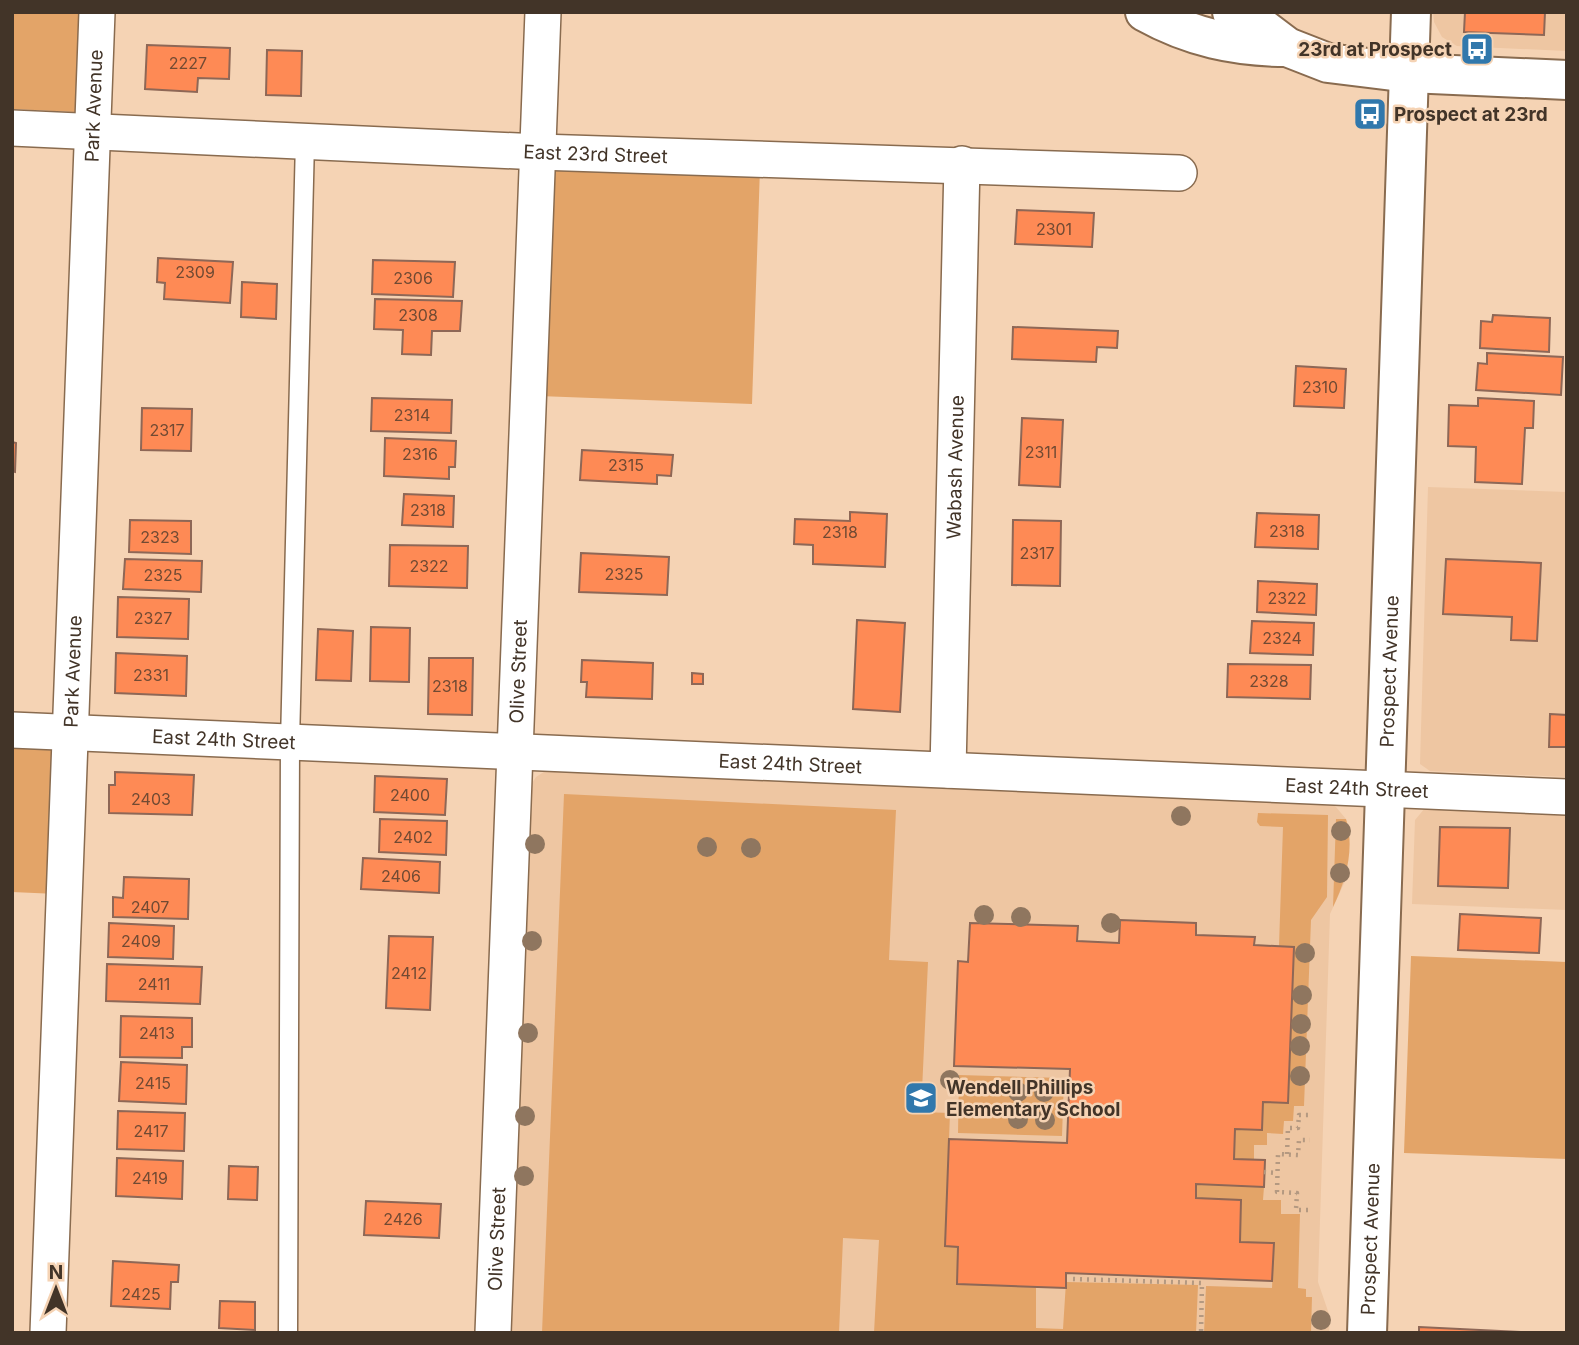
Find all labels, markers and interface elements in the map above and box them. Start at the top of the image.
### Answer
bus stop icon: 23rd at Prospect [1458,30,1496,68]
place label: 23rd at Prospect [1298,38,1452,61]
street label: Park Avenue [80,49,107,163]
house number: 2227 [169,53,207,73]
bus stop icon: Prospect at 23rd [1351,95,1389,133]
place label: Prospect at 23rd [1394,103,1548,126]
street label: East 23rd Street [523,140,668,168]
house number: 2301 [1036,219,1072,239]
house number: 2309 [175,262,215,282]
house number: 2306 [393,268,433,288]
house number: 2308 [398,305,438,325]
house number: 2310 [1302,377,1338,397]
street label: Wabash Avenue [942,395,968,539]
house number: 2314 [394,405,430,425]
house number: 2317 [149,420,185,440]
house number: 2311 [1025,442,1057,462]
house number: 2316 [402,444,438,464]
house number: 2315 [608,455,644,475]
house number: 2318 [410,500,446,520]
house number: 2318 [1269,521,1305,541]
house number: 2318 [822,522,858,542]
house number: 2323 [140,527,180,547]
house number: 2317 [1019,543,1055,563]
house number: 2322 [409,556,449,576]
house number: 2325 [604,564,644,584]
house number: 2325 [143,565,183,585]
house number: 2322 [1267,588,1307,608]
street label: Prospect Avenue [1375,595,1403,748]
house number: 2327 [134,608,172,628]
street label: Park Avenue [59,615,86,728]
street label: Olive Street [505,619,531,724]
house number: 2324 [1262,628,1302,648]
house number: 2331 [133,665,169,685]
house number: 2328 [1249,671,1289,691]
house number: 2318 [432,676,468,696]
street label: East 24th Street [152,725,296,754]
street label: East 24th Street [718,749,863,778]
street label: East 24th Street [1284,773,1429,803]
house number: 2400 [390,785,430,805]
house number: 2403 [131,789,171,809]
house number: 2402 [393,827,433,847]
house number: 2406 [381,866,421,886]
house number: 2407 [131,897,169,917]
house number: 2409 [121,931,161,951]
house number: 2412 [391,963,427,983]
house number: 2411 [138,974,170,994]
house number: 2413 [139,1023,175,1043]
house number: 2415 [135,1073,171,1093]
place label: Wendell Phillips Elementary School [946,1076,1120,1121]
school or university icon: Wendell Phillips Elementary School [902,1079,940,1117]
house number: 2417 [133,1121,169,1141]
street label: Prospect Avenue [1356,1163,1384,1316]
house number: 2419 [132,1168,168,1188]
street label: Olive Street [483,1187,510,1292]
house number: 2426 [383,1209,423,1229]
north arrow [21,1254,91,1324]
text: N [49,1261,63,1284]
house number: 2425 [121,1284,161,1304]

